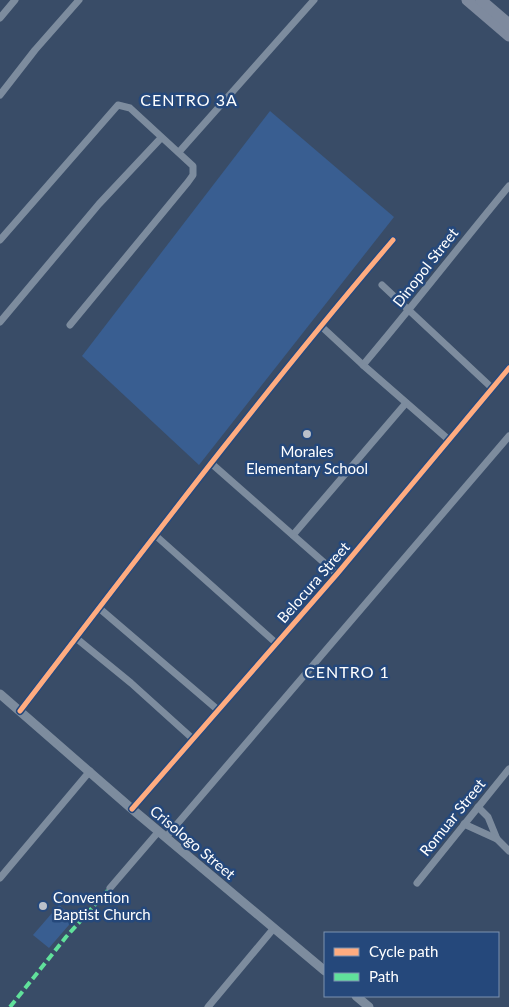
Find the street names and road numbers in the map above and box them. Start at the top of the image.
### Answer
street label: Dinopol Street [389,223,462,310]
street label: Belocura Street [273,537,353,626]
street label: Romuar Street [415,774,489,859]
street label: Crisologo Street [147,801,240,883]

